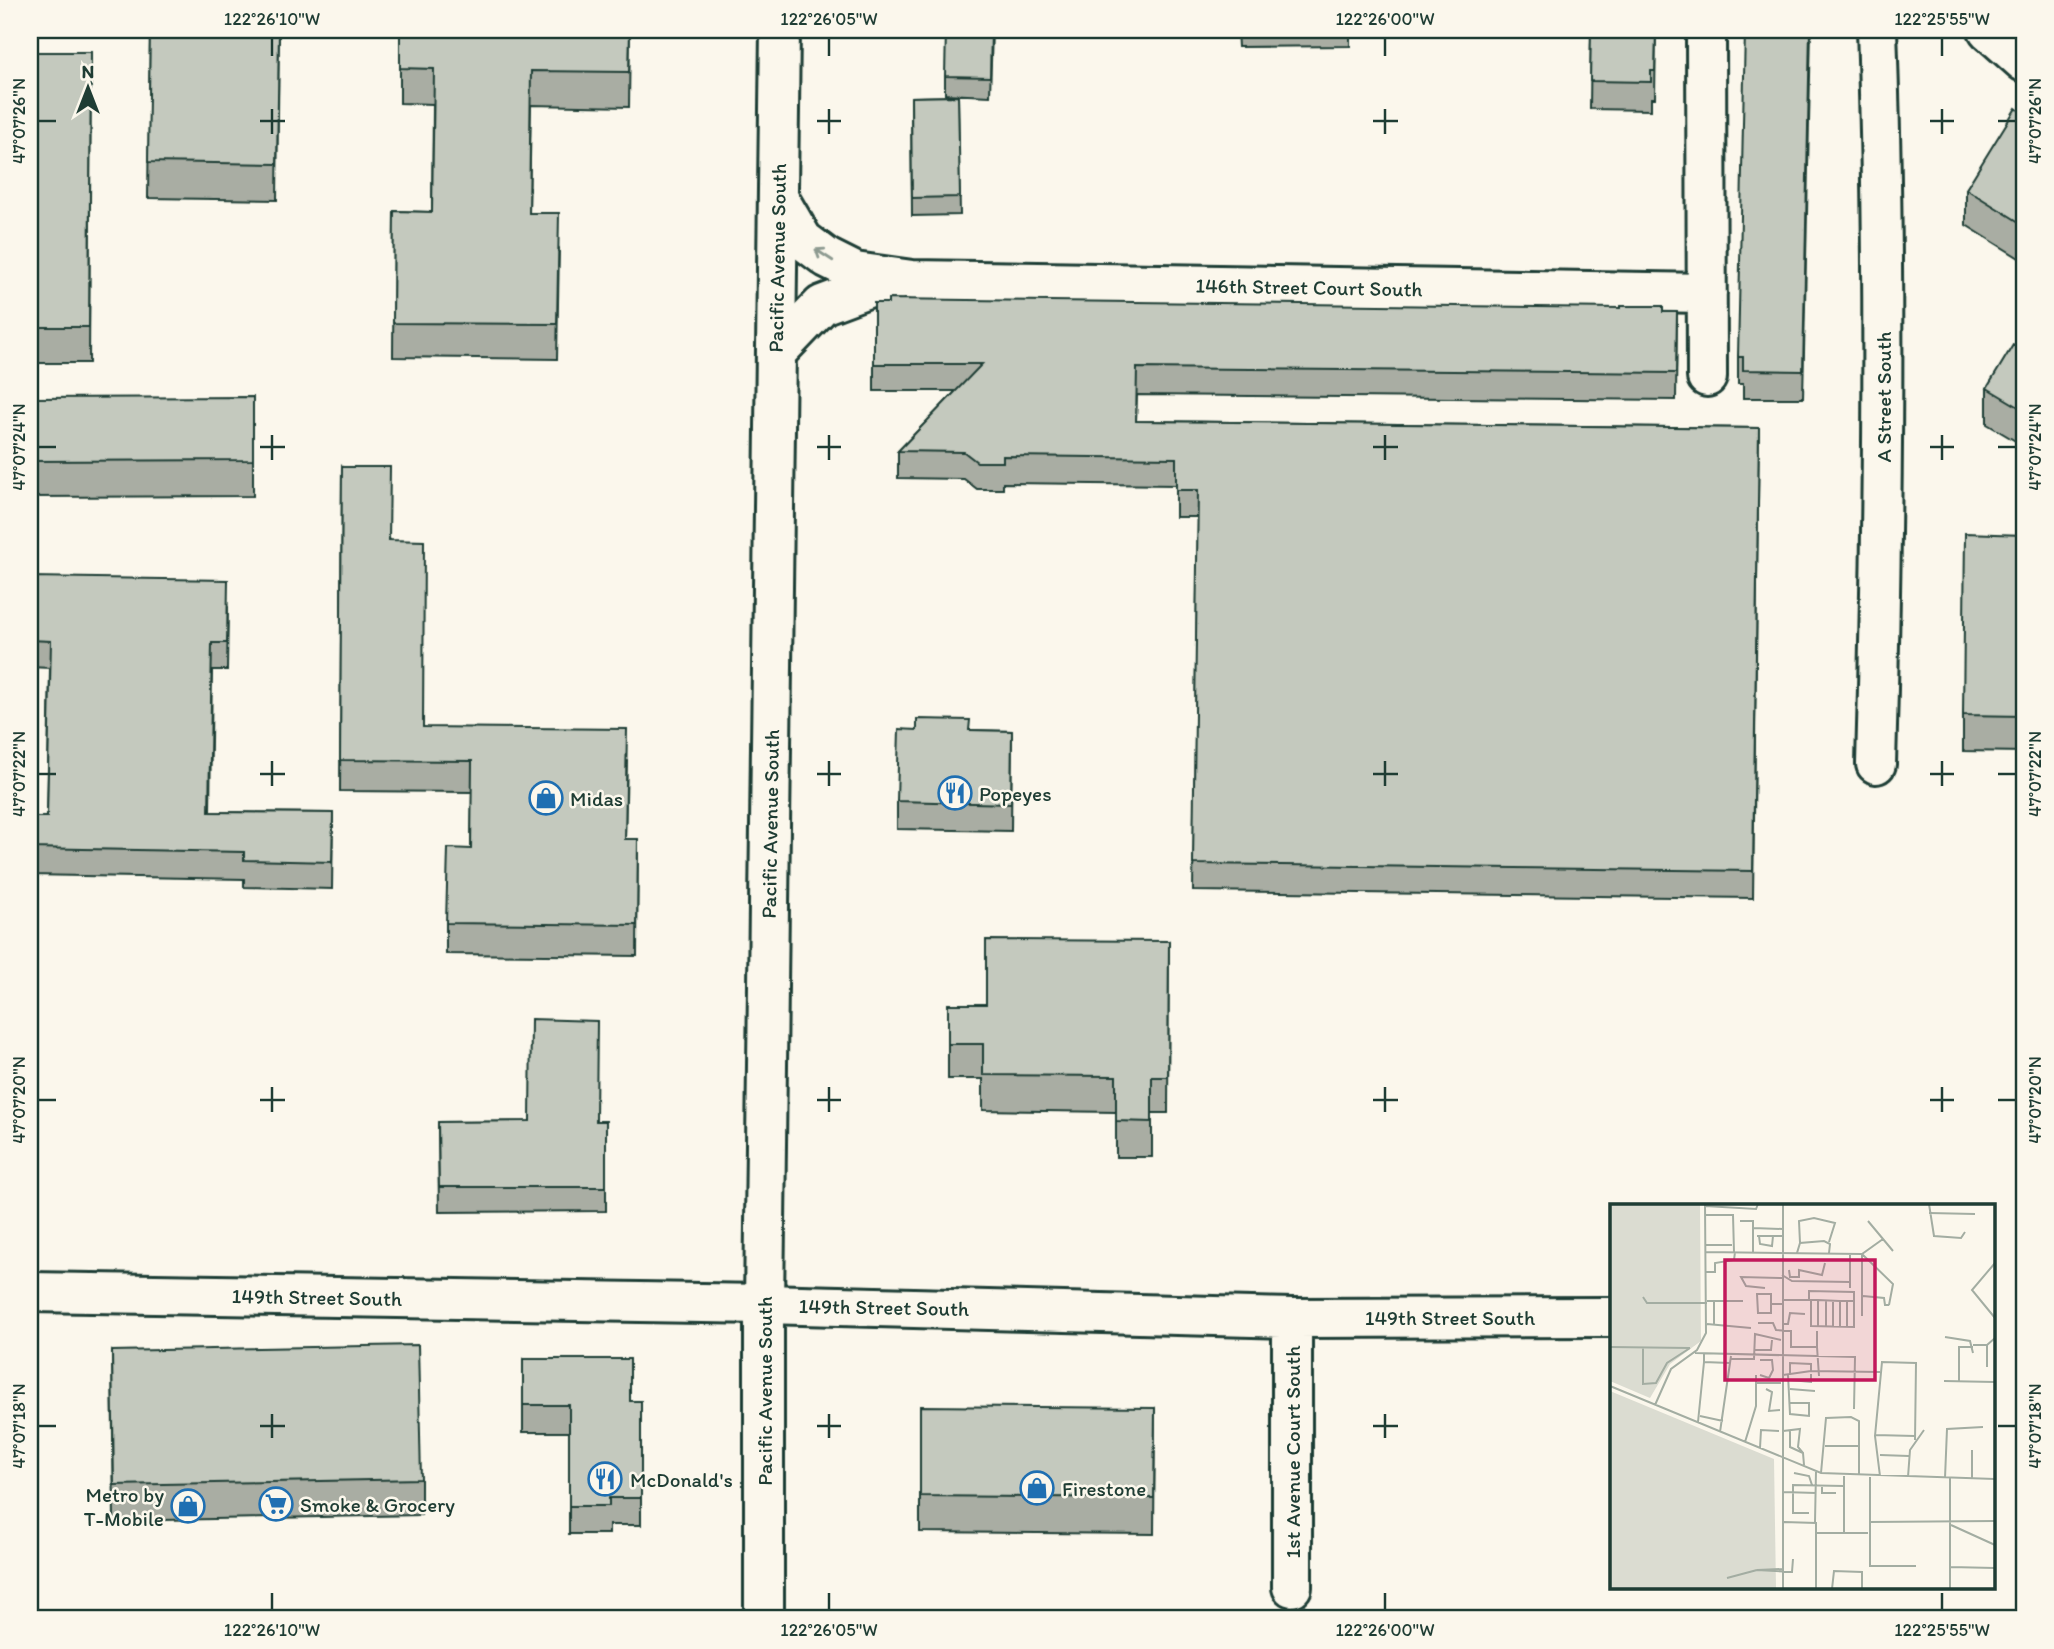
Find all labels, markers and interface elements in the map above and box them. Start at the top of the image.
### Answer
text: 122°26'10"W [224,8,320,30]
text: 122°26'05"W [780,8,878,30]
text: 122°26'00"W [1335,8,1435,30]
text: 122°25'55"W [1894,8,1990,30]
north arrow [52,52,122,122]
text: N [82,60,94,83]
text: 47°07'26"N [8,78,30,164]
text: 47°07'26"N [2024,78,2046,164]
street label: Pacific Avenue South [763,163,791,353]
one-way arrow [815,248,835,262]
street label: 146th Street Court South [1195,273,1423,301]
street label: A Street South [1871,331,1896,463]
text: 47°07'24"N [8,403,30,491]
text: 47°07'24"N [2024,403,2046,491]
street label: Pacific Avenue South [756,729,784,919]
text: 47°07'22"N [8,731,30,817]
text: 47°07'22"N [2024,731,2046,817]
restaurant icon: Popeyes [936,774,974,812]
shop icon: Midas [527,779,565,817]
place label: Popeyes [979,781,1052,806]
place label: Midas [570,786,623,811]
text: 47°07'20"N [8,1056,30,1144]
text: 47°07'20"N [2024,1056,2046,1144]
inset map [1610,1204,1994,1590]
street label: 149th Street South [231,1283,403,1311]
street label: 149th Street South [798,1293,970,1321]
street label: Pacific Avenue South [752,1296,777,1486]
street label: 149th Street South [1365,1305,1536,1330]
street label: 1st Avenue Court South [1280,1345,1305,1558]
text: 47°07'18"N [8,1383,30,1469]
text: 47°07'18"N [2024,1383,2046,1469]
restaurant icon: McDonald's [586,1460,624,1498]
place label: McDonald's [630,1467,733,1492]
shop icon: Firestone [1018,1469,1056,1507]
place label: Firestone [1062,1476,1146,1501]
place label: Metro by T-Mobile [84,1482,164,1531]
supermarket icon: Smoke & Grocery [257,1485,295,1523]
shop icon: Metro by T-Mobile [169,1487,207,1525]
place label: Smoke & Grocery [300,1492,455,1517]
text: 122°26'10"W [224,1619,320,1641]
text: 122°26'05"W [780,1619,878,1641]
text: 122°26'00"W [1335,1619,1435,1641]
text: 122°25'55"W [1894,1619,1990,1641]

